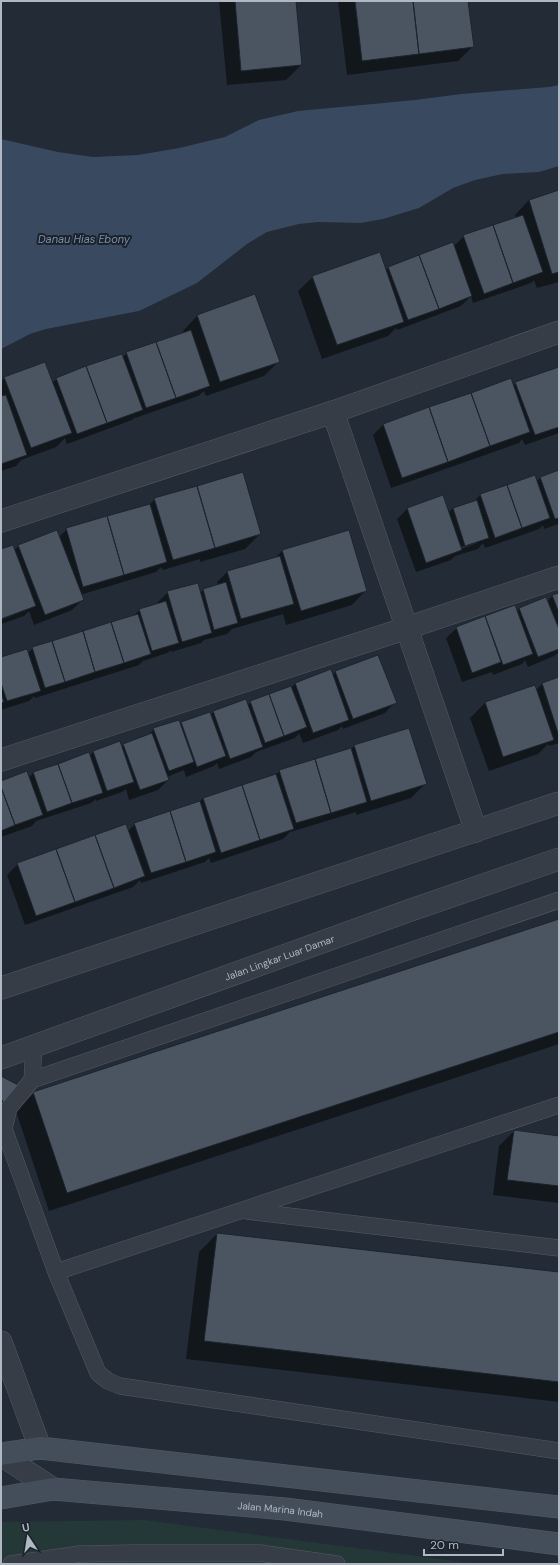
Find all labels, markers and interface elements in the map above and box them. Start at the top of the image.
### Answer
water label: Danau Hias Ebony [38,232,131,246]
street label: Jalan Lingkar Luar Damar [223,932,336,983]
street label: Jalan Marina Indah [237,1498,324,1520]
north arrow [8,1517,48,1557]
text: U [21,1520,31,1535]
scale bar [424,1531,503,1557]
text: 20 m [430,1537,459,1553]

